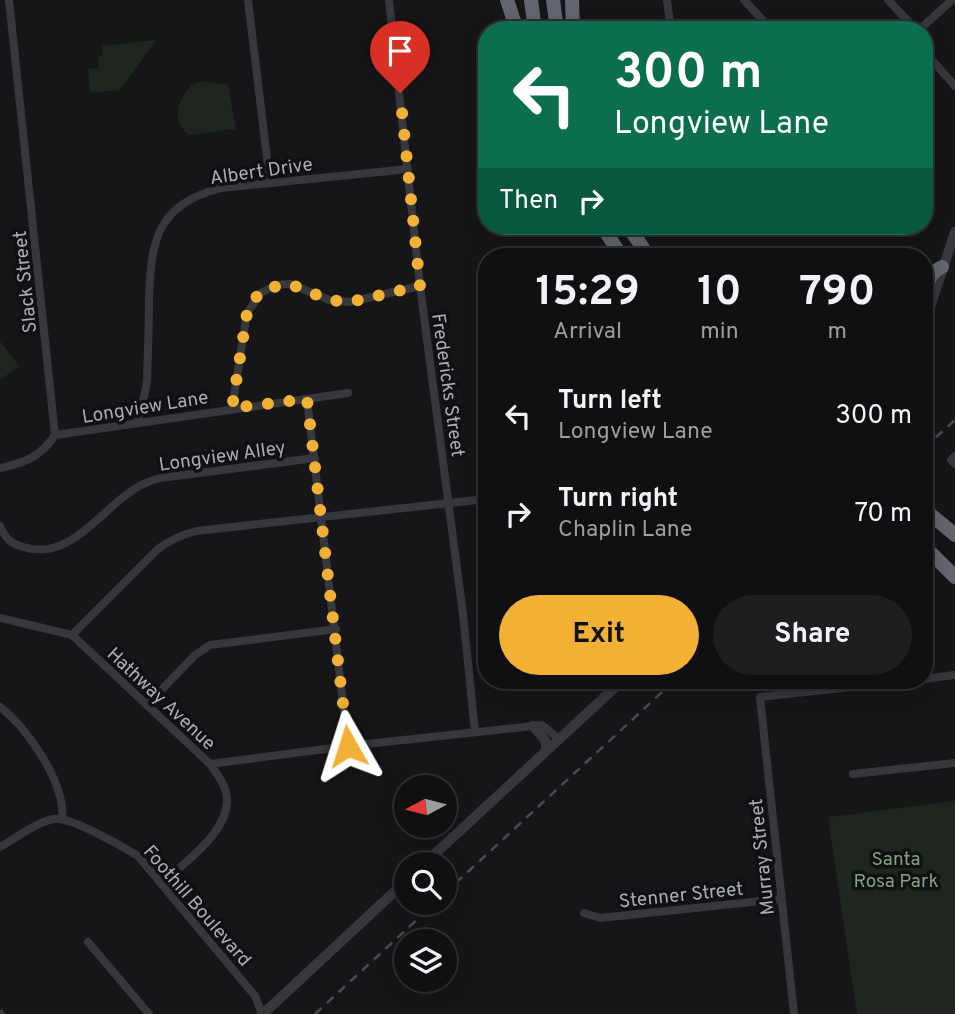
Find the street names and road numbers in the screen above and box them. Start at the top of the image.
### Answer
street label: Albert Drive [208,153,314,191]
street label: Slack Street [9,229,43,334]
street label: Fredericks Street [425,312,469,459]
street label: Longview Lane [80,386,210,430]
street label: Longview Alley [157,436,287,478]
street label: Hathway Avenue [101,643,220,756]
street label: Murray Street [745,797,781,916]
street label: Foothill Boulevard [137,841,256,972]
street label: Stenner Street [618,878,745,914]

